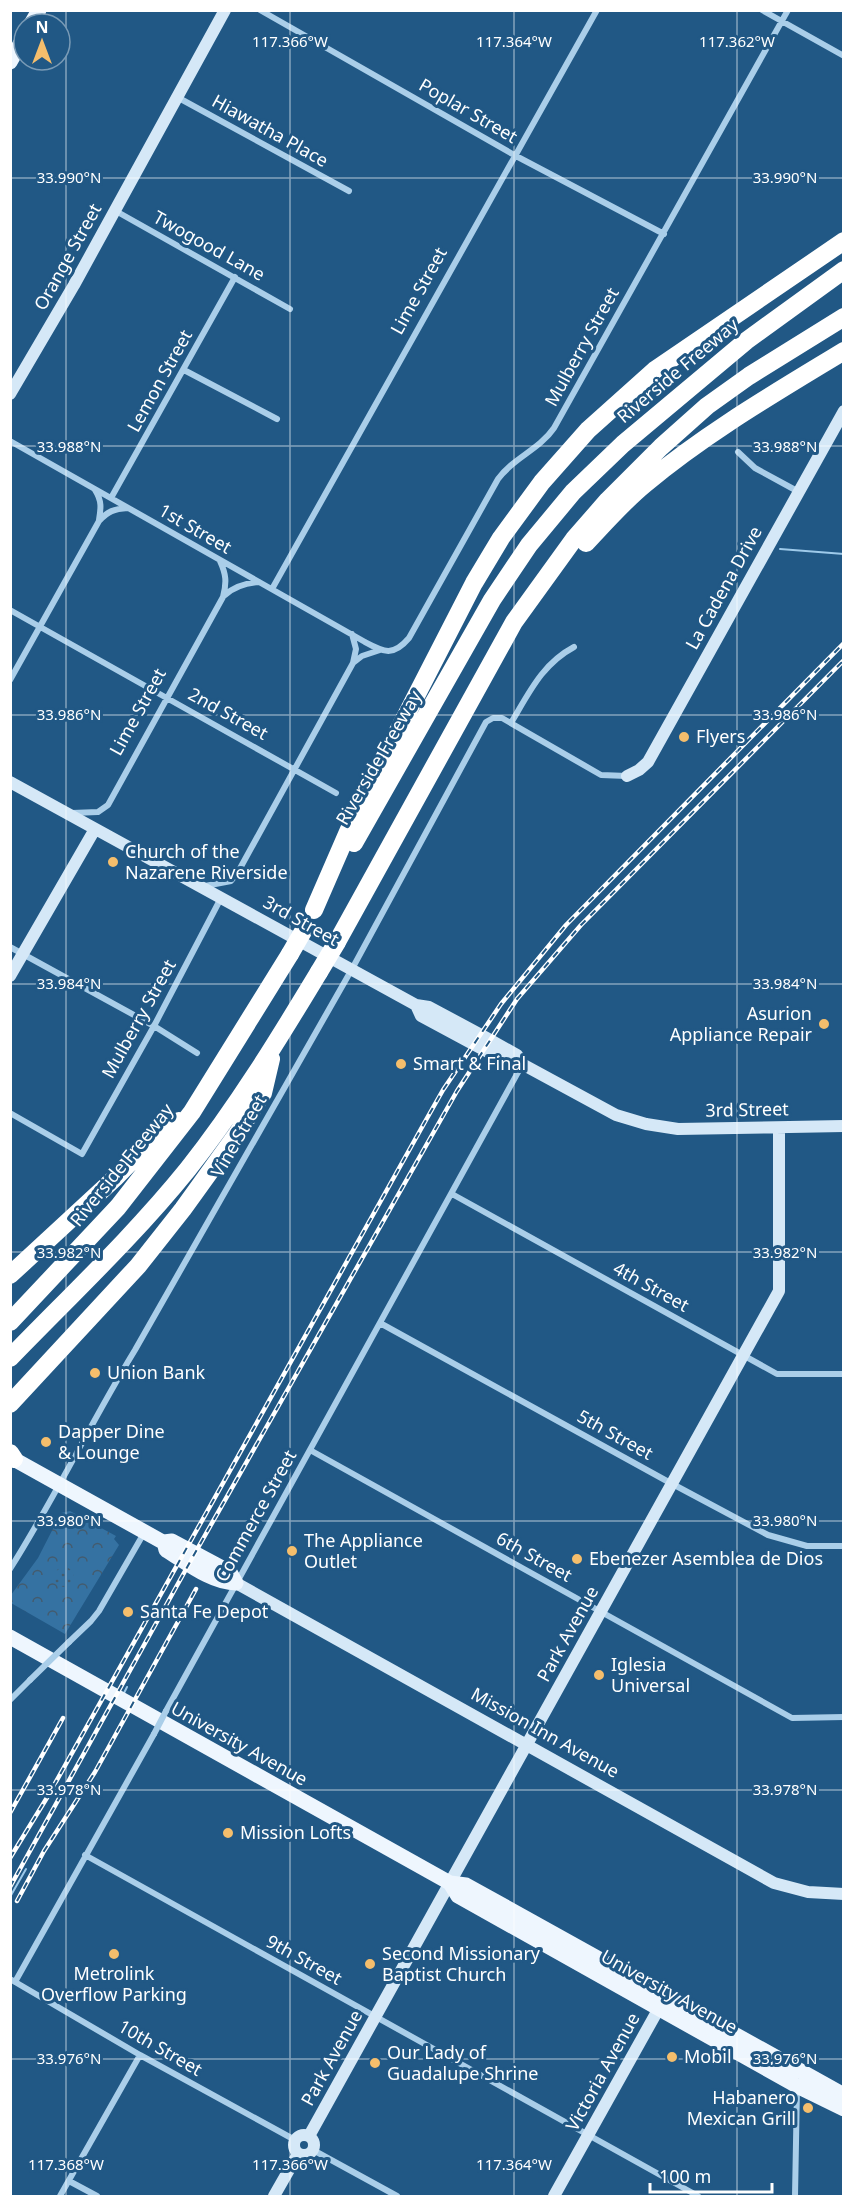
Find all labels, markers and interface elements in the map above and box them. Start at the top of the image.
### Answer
north arrow [12,12,72,72]
text: N [35,16,49,38]
text: 117.366°W [252,31,328,51]
text: 117.364°W [476,31,552,51]
text: 117.362°W [699,31,775,51]
street label: Poplar Street [415,72,523,148]
street label: Hiawatha Place [208,88,333,172]
text: 33.990°N [37,167,101,187]
text: 33.990°N [753,167,817,187]
street label: Orange Street [28,198,107,314]
street label: Twogood Lane [149,205,270,286]
street label: Lime Street [384,242,452,338]
street label: Mulberry Street [539,282,624,410]
street label: Riverside Freeway [612,312,744,428]
street label: Lemon Street [121,325,197,436]
text: 33.988°N [37,436,101,456]
text: 33.988°N [753,436,817,456]
street label: 1st Street [155,498,237,559]
street label: La Cadena Drive [679,522,767,653]
street label: Lime Street [103,663,171,759]
street label: 2nd Street [184,681,273,745]
street label: Riverside Freeway [330,685,427,829]
text: 33.986°N [37,704,101,724]
text: 33.986°N [753,704,817,724]
place label: Flyers [696,724,745,748]
marker: Flyers [677,730,691,744]
place label: Church of the Nazarene Riverside [125,839,288,884]
marker: Church of the Nazarene Riverside [106,855,120,869]
street label: 3rd Street [259,889,344,951]
street label: Mulberry Street [96,954,181,1082]
text: 33.984°N [37,973,101,993]
text: 33.984°N [753,973,817,993]
place label: Asurion Appliance Repair [670,1001,813,1046]
marker: Asurion Appliance Repair [817,1017,831,1031]
place label: Smart & Final [413,1051,526,1075]
marker: Smart & Final [394,1057,408,1071]
street label: Vine Street [205,1089,272,1181]
street label: 3rd Street [705,1096,789,1122]
street label: Riverside Freeway [64,1097,179,1231]
text: 33.982°N [37,1242,101,1262]
text: 33.982°N [753,1242,817,1262]
street label: 4th Street [609,1256,694,1317]
place label: Union Bank [107,1360,206,1384]
marker: Union Bank [88,1366,102,1380]
street label: 5th Street [573,1404,658,1465]
place label: Dapper Dine & Lounge [58,1419,165,1464]
marker: Dapper Dine & Lounge [39,1435,53,1449]
street label: Commerce Street [209,1445,301,1586]
text: 33.980°N [37,1510,101,1530]
text: 33.980°N [753,1510,817,1530]
street label: 6th Street [492,1526,577,1587]
place label: The Appliance Outlet [304,1528,423,1573]
marker: The Appliance Outlet [285,1544,299,1558]
place label: Ebenezer Asemblea de Dios [589,1546,823,1570]
marker: Ebenezer Asemblea de Dios [570,1552,584,1566]
street label: Park Avenue [531,1581,603,1686]
place label: Santa Fe Depot [140,1599,269,1623]
marker: Santa Fe Depot [121,1605,135,1619]
place label: Iglesia Universal [611,1652,690,1697]
marker: Iglesia Universal [592,1668,606,1682]
street label: Mission Inn Avenue [467,1681,624,1783]
street label: University Avenue [167,1696,312,1791]
text: 33.978°N [37,1779,101,1799]
text: 33.978°N [753,1779,817,1799]
place label: Mission Lofts [240,1820,351,1844]
marker: Mission Lofts [221,1826,235,1840]
street label: 9th Street [262,1929,347,1990]
place label: Second Missionary Baptist Church [382,1941,541,1986]
street label: University Avenue [597,1944,742,2039]
marker: Metrolink Overflow Parking [107,1947,121,1961]
marker: Second Missionary Baptist Church [363,1957,377,1971]
place label: Metrolink Overflow Parking [41,1961,187,2006]
street label: Park Avenue [295,2005,367,2110]
street label: Victoria Avenue [560,2008,645,2135]
street label: 10th Street [114,2013,207,2081]
place label: Our Lady of Guadalupe Shrine [387,2040,539,2085]
place label: Mobil [684,2044,732,2068]
text: 33.976°N [37,2048,101,2068]
text: 33.976°N [753,2048,817,2068]
marker: Mobil [665,2050,679,2064]
marker: Our Lady of Guadalupe Shrine [368,2056,382,2070]
place label: Habanero Mexican Grill [687,2085,796,2130]
marker: Habanero Mexican Grill [801,2101,815,2115]
text: 117.368°W [28,2154,104,2174]
text: 117.366°W [252,2154,328,2174]
text: 117.364°W [476,2154,552,2174]
scale bar [650,2156,772,2194]
text: 100 m [659,2164,711,2188]

